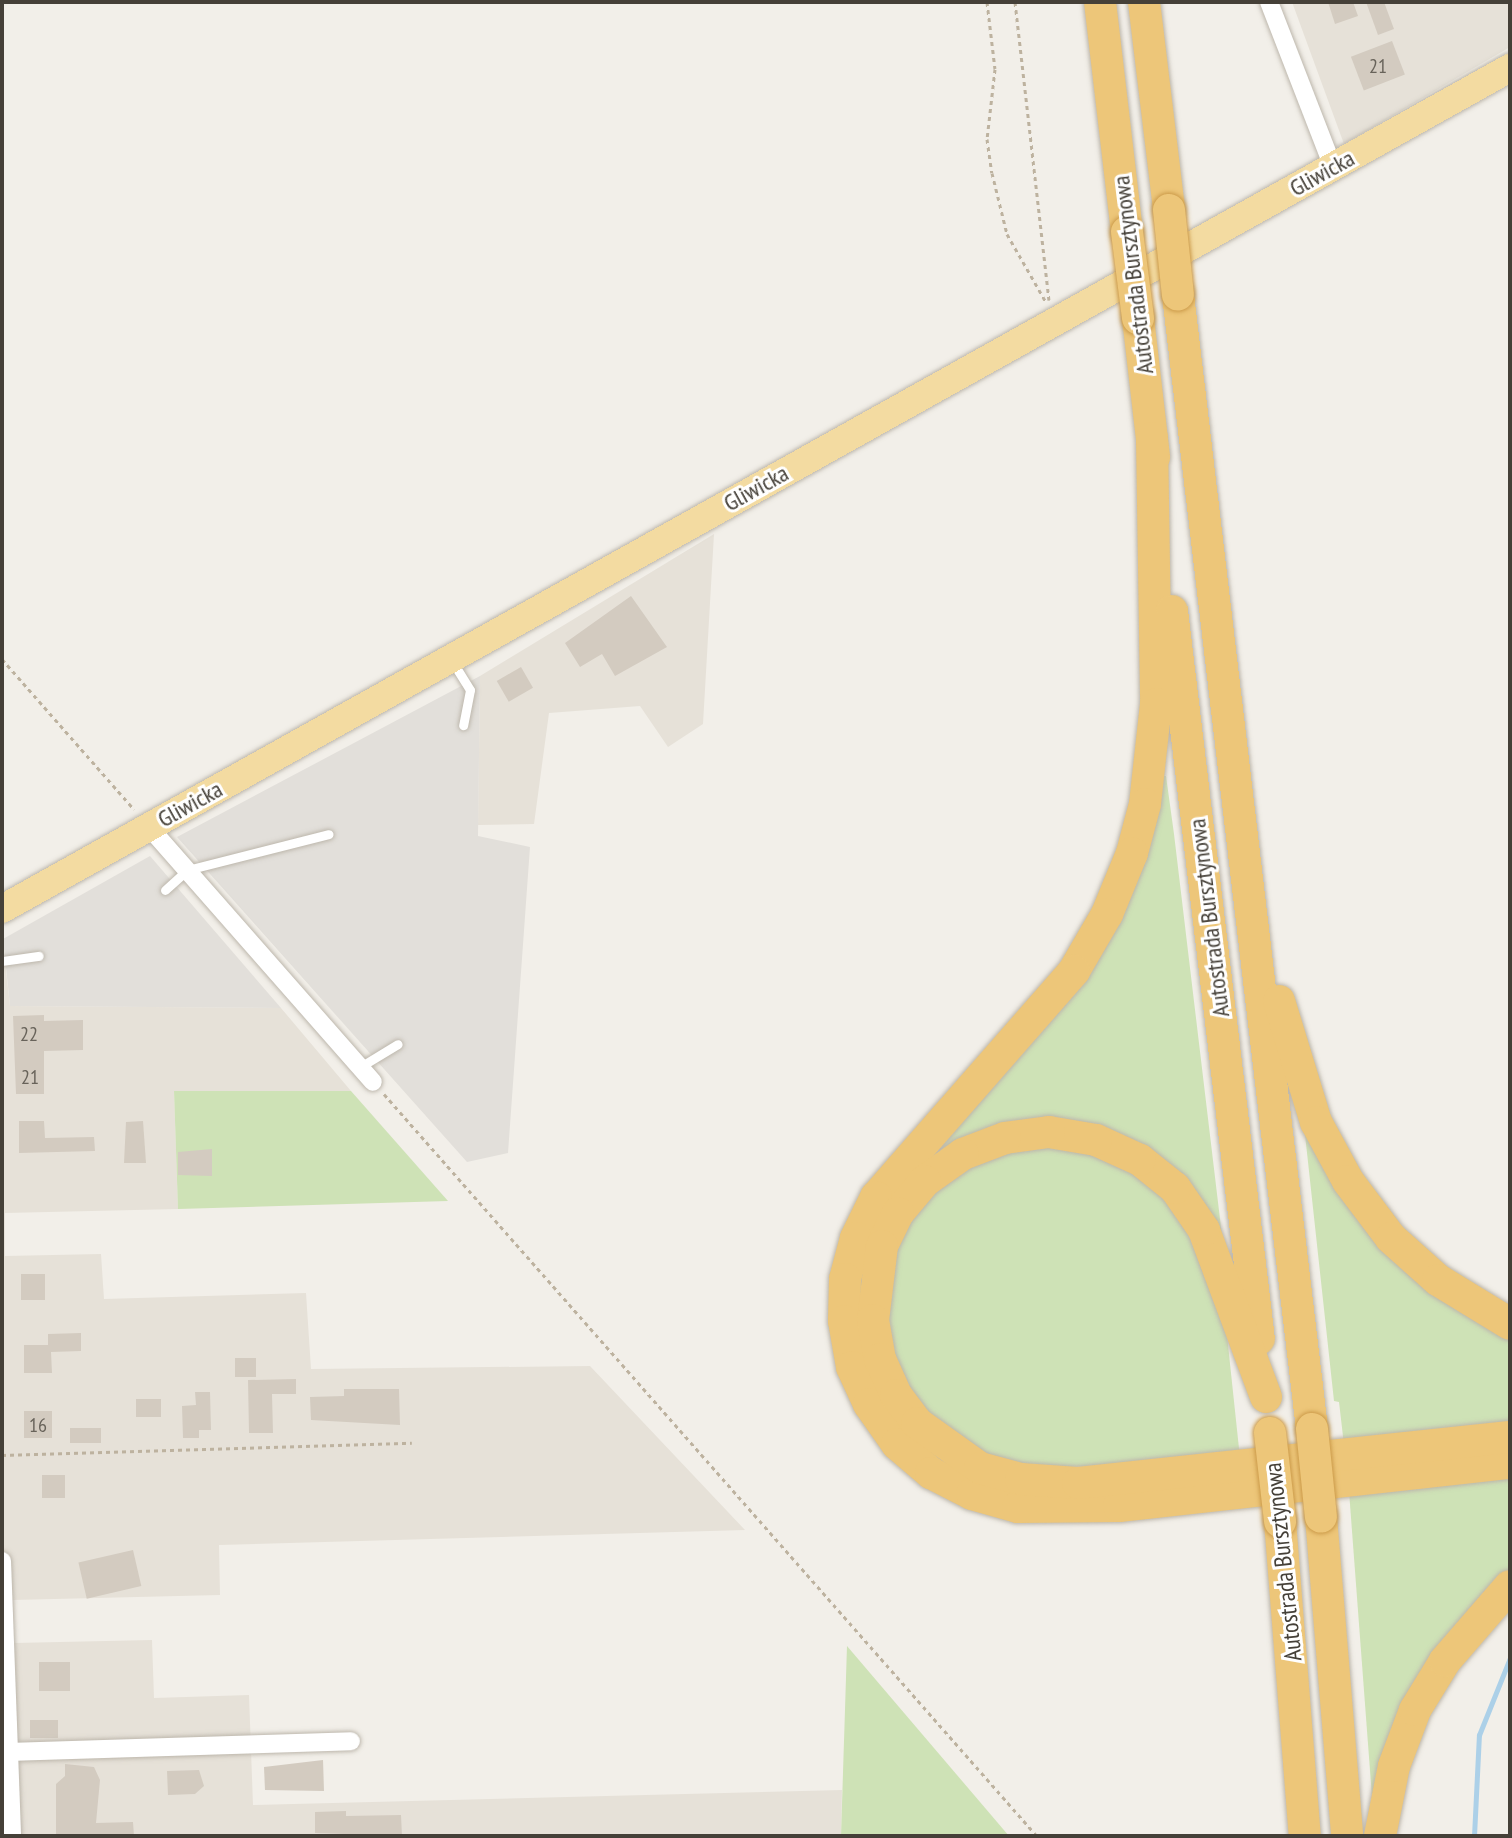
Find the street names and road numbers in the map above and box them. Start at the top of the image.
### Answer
street label: Gliwicka [1285,144,1359,202]
street label: Autostrada Bursztynowa [1107,174,1159,376]
street label: Gliwicka [719,459,793,517]
street label: Gliwicka [153,775,227,833]
street label: Autostrada Bursztynowa [1183,817,1235,1019]
street label: Autostrada Bursztynowa [1258,1461,1308,1663]

